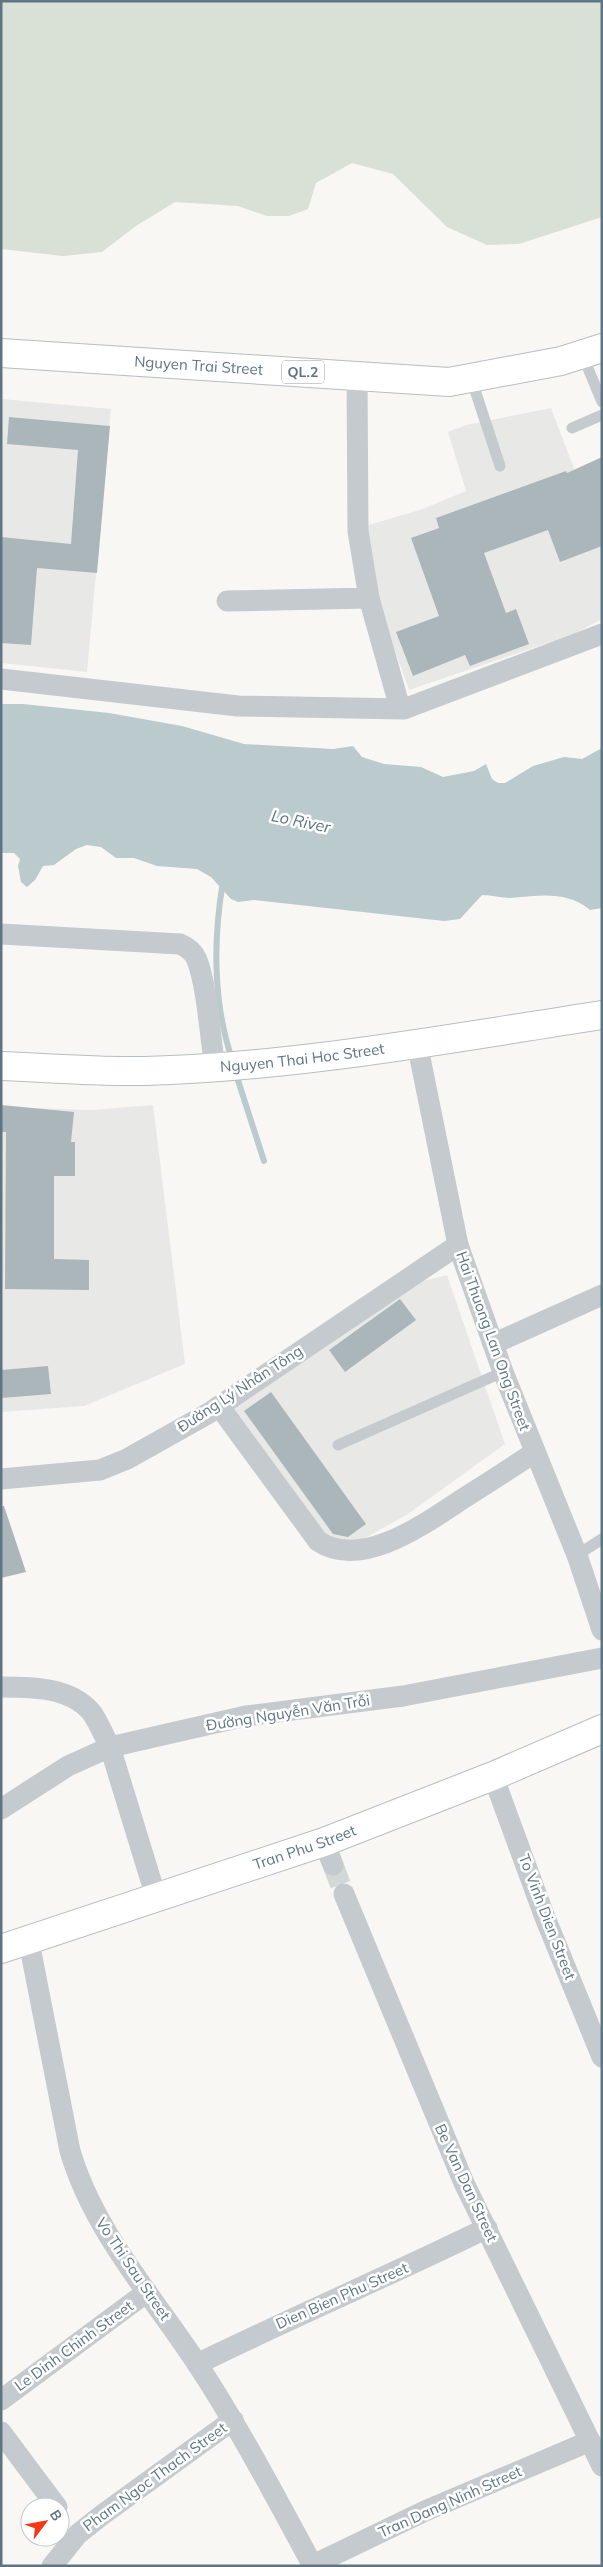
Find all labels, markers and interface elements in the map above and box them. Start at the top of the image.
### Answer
street label: Nguyen Trai Street [134,352,264,379]
road number: QL.2 [282,361,324,384]
water label: Lo River [270,805,333,837]
street label: Nguyen Thai Hoc Street [219,1039,385,1076]
street label: Hai Thuong Lan Ong Street [452,1249,535,1433]
street label: Đường Lý Nhân Tông [173,1341,306,1436]
street label: Đường Nguyễn Văn Trỗi [205,1690,371,1735]
street label: Tran Phu Street [250,1820,359,1874]
street label: To Vinh Dien Street [515,1851,580,1982]
street label: Be Van Dan Street [431,2121,502,2245]
street label: Vo Thi Sau Street [92,2214,175,2324]
street label: Dien Bien Phu Street [273,2258,411,2333]
street label: Le Dinh Chinh Street [11,2296,137,2395]
street label: Pham Ngoc Thach Street [79,2418,230,2535]
street label: Tran Dang Ninh Street [375,2461,524,2542]
north arrow [20,2497,70,2547]
text: B [46,2506,66,2524]

